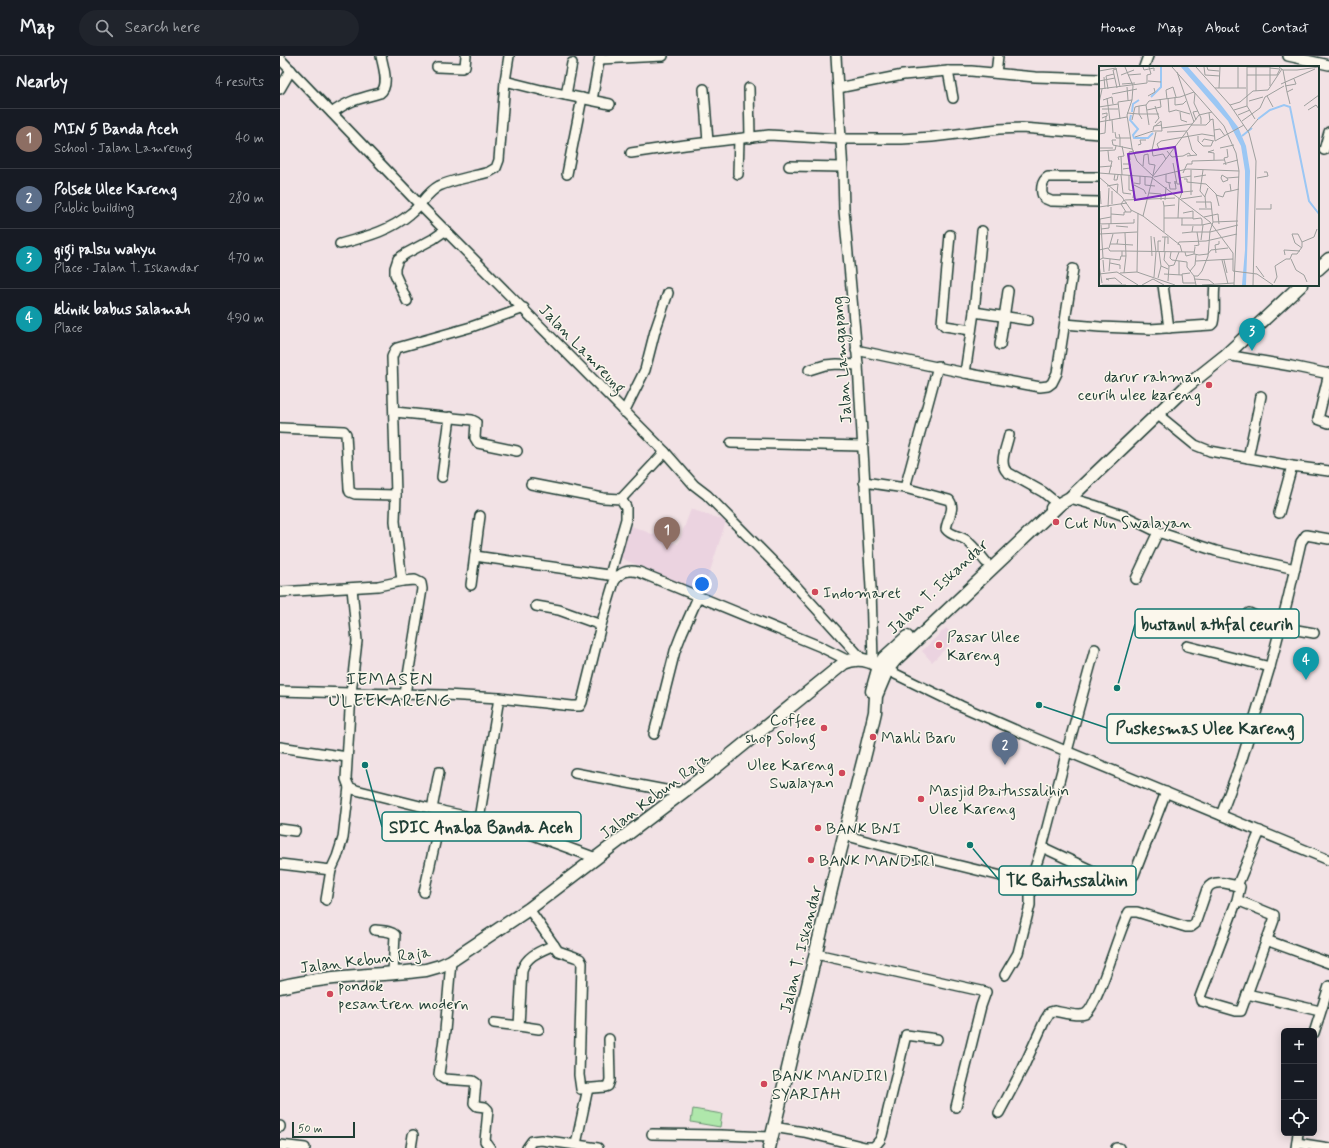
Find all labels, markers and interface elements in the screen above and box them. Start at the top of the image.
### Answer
search box [79,10,359,46]
text: Map [20,15,55,40]
icon: search [93,17,115,39]
text: Search here [125,18,200,38]
text: Home [1101,19,1135,37]
text: Map [1157,19,1183,37]
text: About [1205,19,1240,37]
text: Contact [1262,19,1309,37]
inset map [1099,66,1319,286]
text: Nearby [16,71,68,93]
text: 4 results [215,74,264,91]
text: MIN 5 Banda Aceh [54,120,178,140]
text: 1 [26,130,32,147]
text: 40 m [235,130,264,147]
text: School · Jalan Lamreung [54,140,192,157]
text: Polsek Ulee Kareng [54,180,177,200]
text: 2 [26,190,32,207]
text: 280 m [229,190,264,207]
text: Public building [54,200,134,217]
text: gigi palsu wahyu [54,240,156,260]
text: 3 [26,250,32,267]
text: 470 m [228,250,264,267]
text: Place · Jalan T. Iskandar [54,260,199,277]
street label: Jalan Lamgapang [828,295,858,424]
text: klinik babus salamah [54,300,191,320]
street label: Jalan Lamreung [533,300,630,399]
text: 4 [25,310,33,327]
text: 490 m [227,310,264,327]
pin: 3 [1239,318,1265,351]
text: Place [54,320,83,337]
place label: darur rahman ceurih ulee kareng [1078,367,1201,406]
marker: darur rahman ceurih ulee kareng [1204,380,1214,390]
place label: Cut Nun Swalayan [1064,513,1193,534]
pin: 1 [654,517,680,550]
marker: Cut Nun Swalayan [1051,517,1061,527]
street label: Jalan T. Iskandar [883,535,993,639]
your location [692,574,712,594]
place label: Indomaret [823,583,901,604]
marker: Indomaret [810,587,820,597]
callout: bustanul athfal ceurih [1135,609,1299,638]
text: bustanul athfal ceurih [1141,614,1293,636]
place label: Pasar Ulee Kareng [947,627,1020,666]
marker: Pasar Ulee Kareng [934,640,944,650]
pin: 4 [1293,647,1319,680]
district label: IEMASEN ULEEKARENG [328,668,452,713]
place label: Coffee shop Solong [745,710,816,750]
callout: Puskesmas Ulee Kareng [1107,714,1303,743]
text: Puskesmas Ulee Kareng [1115,718,1295,741]
marker: Coffee shop Solong [819,723,829,733]
place label: Mahli Baru [881,728,956,749]
marker: Mahli Baru [868,732,878,742]
pin: 2 [992,732,1018,765]
street label: Jalan Kebun Raja [596,748,714,844]
place label: Ulee Kareng Swalayan [747,755,834,794]
marker: Ulee Kareng Swalayan [837,768,847,778]
place label: Masjid Baitussalihin Ulee Kareng [929,781,1069,820]
marker: Masjid Baitussalihin Ulee Kareng [916,794,926,804]
callout: SDIC Anaba Banda Aceh [382,812,581,841]
text: SDIC Anaba Banda Aceh [389,817,573,839]
place label: BANK BNI [826,819,901,840]
marker: BANK BNI [813,823,823,833]
place label: BANK MANDIRI [819,851,935,872]
marker: BANK MANDIRI [806,855,816,865]
callout: TK Baitussalihin [999,866,1136,895]
text: TK Baitussalihin [1006,870,1128,892]
street label: Jalan T. Iskandar [775,883,828,1015]
street label: Jalan Kebun Raja [299,942,432,979]
place label: pondok pesantren modern [338,976,469,1015]
marker: pondok pesantren modern [325,989,335,999]
map controls [1281,1028,1317,1136]
button: + [1281,1028,1317,1064]
button: − [1281,1064,1317,1100]
place label: BANK MANDIRI SYARIAH [772,1066,888,1105]
marker: BANK MANDIRI SYARIAH [759,1079,769,1089]
button: locate [1281,1100,1317,1136]
scale bar [292,1120,355,1139]
text: 50 m [298,1122,323,1136]

